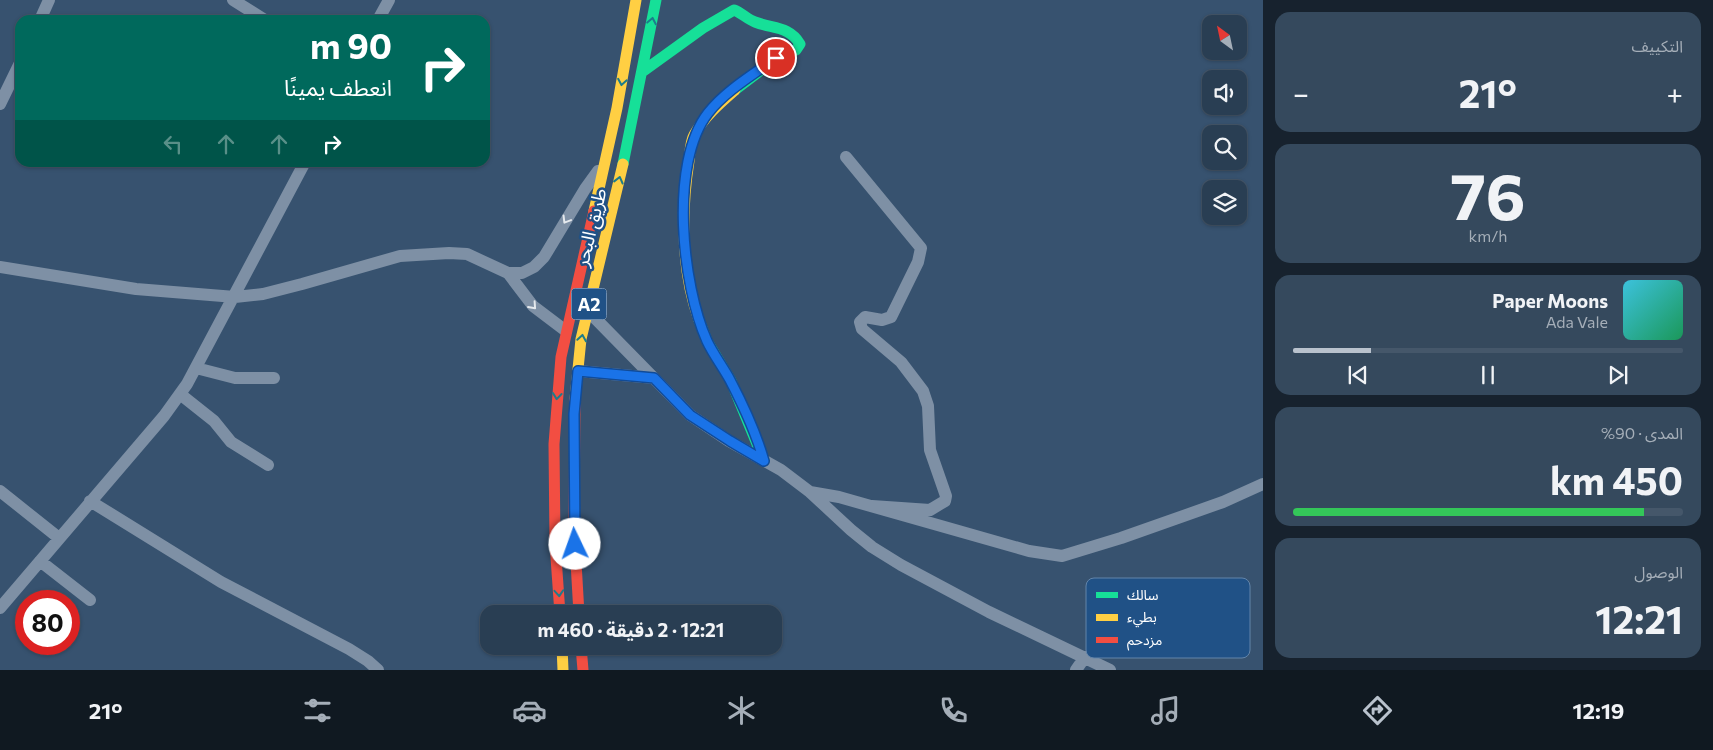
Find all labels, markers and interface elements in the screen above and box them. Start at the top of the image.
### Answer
north arrow [1202,15,1248,60]
map controls [1202,15,1247,225]
one-way arrow [646,17,656,25]
text: 90 m [310,23,392,66]
icon: right [410,35,475,100]
text: التكييف [1631,36,1683,55]
pin [755,37,797,79]
icon: arrive [762,44,790,72]
text: 21° [1459,69,1517,116]
button: sound [1202,70,1247,115]
text: انعطف يمينًا [284,74,392,101]
text: − [1293,76,1309,110]
text: + [1667,76,1683,110]
one-way arrow [617,78,627,87]
button: search [1202,125,1247,170]
icon: left [159,130,187,158]
icon: ahead [212,130,240,158]
icon: ahead [265,130,293,158]
icon: right [318,130,346,158]
text: 76 [1450,154,1526,233]
one-way arrow [613,176,624,185]
button: layers [1202,180,1247,225]
street label: طريق البحر [569,185,612,270]
one-way arrow [563,214,573,223]
text: km/h [1469,226,1507,245]
road number: A2 [572,288,606,320]
text: Paper Moons [1492,289,1608,312]
one-way arrow [527,300,536,309]
text: Ada Vale [1546,312,1608,331]
one-way arrow [576,334,586,343]
icon: previous [1344,361,1372,389]
icon: pause [1474,361,1502,389]
icon: next [1604,361,1632,389]
one-way arrow [552,392,563,400]
text: المدى · 90% [1601,423,1683,442]
text: 450 km [1550,456,1683,503]
position arrow [548,517,600,569]
text: الوصول [1634,562,1683,581]
legend [1086,578,1250,658]
text: سالك [1127,586,1159,603]
one-way arrow [553,589,564,597]
speed limit sign: 80 [15,590,80,655]
text: 12:21 [1595,595,1683,642]
text: بطيء [1127,608,1157,628]
text: 12:21 · 2 دقيقة · 460 m [538,618,724,641]
text: مزدحم [1127,631,1162,651]
icon: filters [300,693,335,728]
icon: car [512,693,547,728]
icon: climate [724,693,759,728]
icon: phone [936,693,971,728]
icon: music [1148,693,1183,728]
icon: directions [1360,693,1395,728]
text: 21° [89,697,122,724]
text: 12:19 [1573,697,1624,724]

